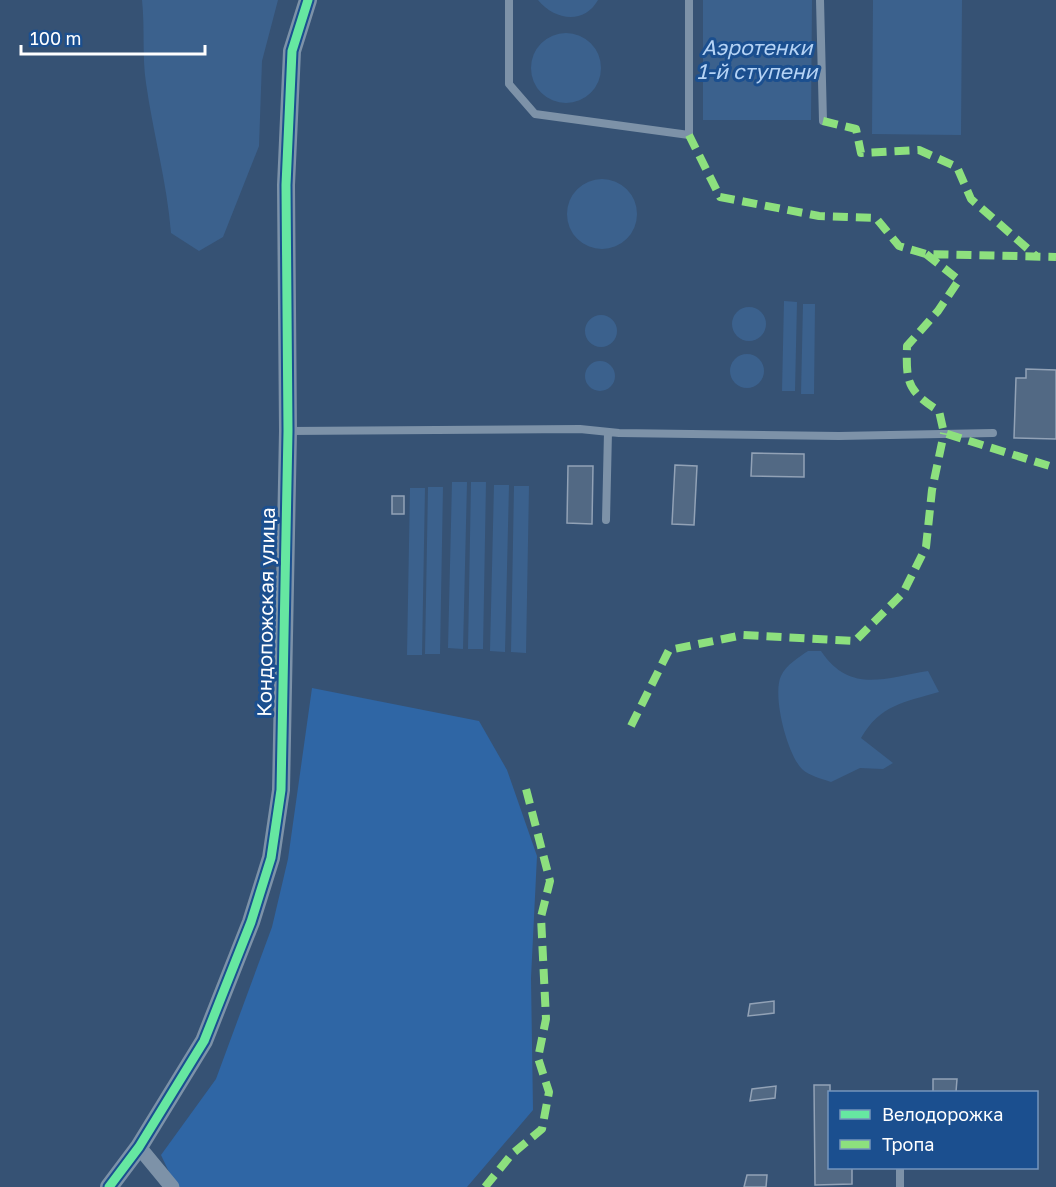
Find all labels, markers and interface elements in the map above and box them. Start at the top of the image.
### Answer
scale bar [21,18,206,56]
text: 100 m [30,27,81,49]
water label: Аэротенки 1-й ступени [697,34,818,84]
street label: Кондопожская улица [251,507,279,717]
legend [828,1091,1038,1169]
text: Велодорожка [882,1103,1003,1125]
text: Тропа [882,1133,934,1155]

